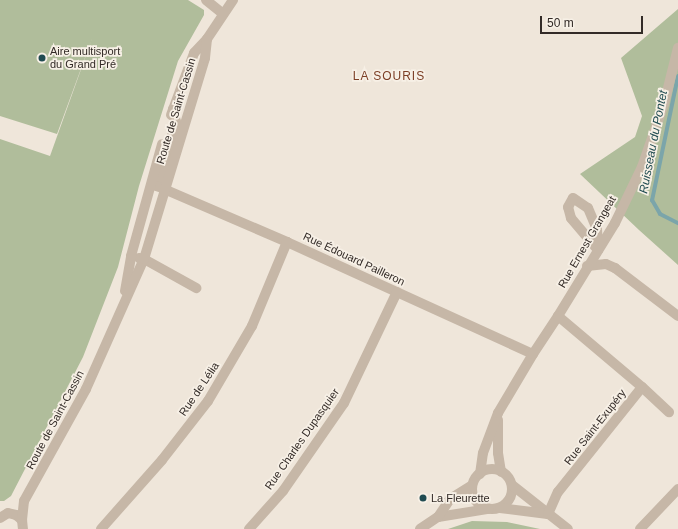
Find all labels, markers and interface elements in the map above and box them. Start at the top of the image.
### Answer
scale bar [542,8,645,34]
text: 50 m [547,16,574,30]
place label: Aire multisport du Grand Pré [50,45,120,71]
marker: Aire multisport du Grand Pré [37,53,47,63]
street label: Route de Saint-Cassin [154,56,198,166]
district label: LA SOURIS [352,70,426,84]
water label: Ruisseau du Pontet [637,89,671,195]
street label: Rue Ernest Grangeat [555,194,619,290]
street label: Rue Édouard Pailleron [301,230,407,288]
street label: Rue de Lélia [176,360,222,418]
street label: Route de Saint-Cassin [23,368,87,472]
street label: Rue Charles Dupasquier [262,386,342,492]
street label: Rue Saint-Exupéry [561,387,629,467]
place label: La Fleurette [431,491,490,505]
marker: La Fleurette [418,493,428,503]

